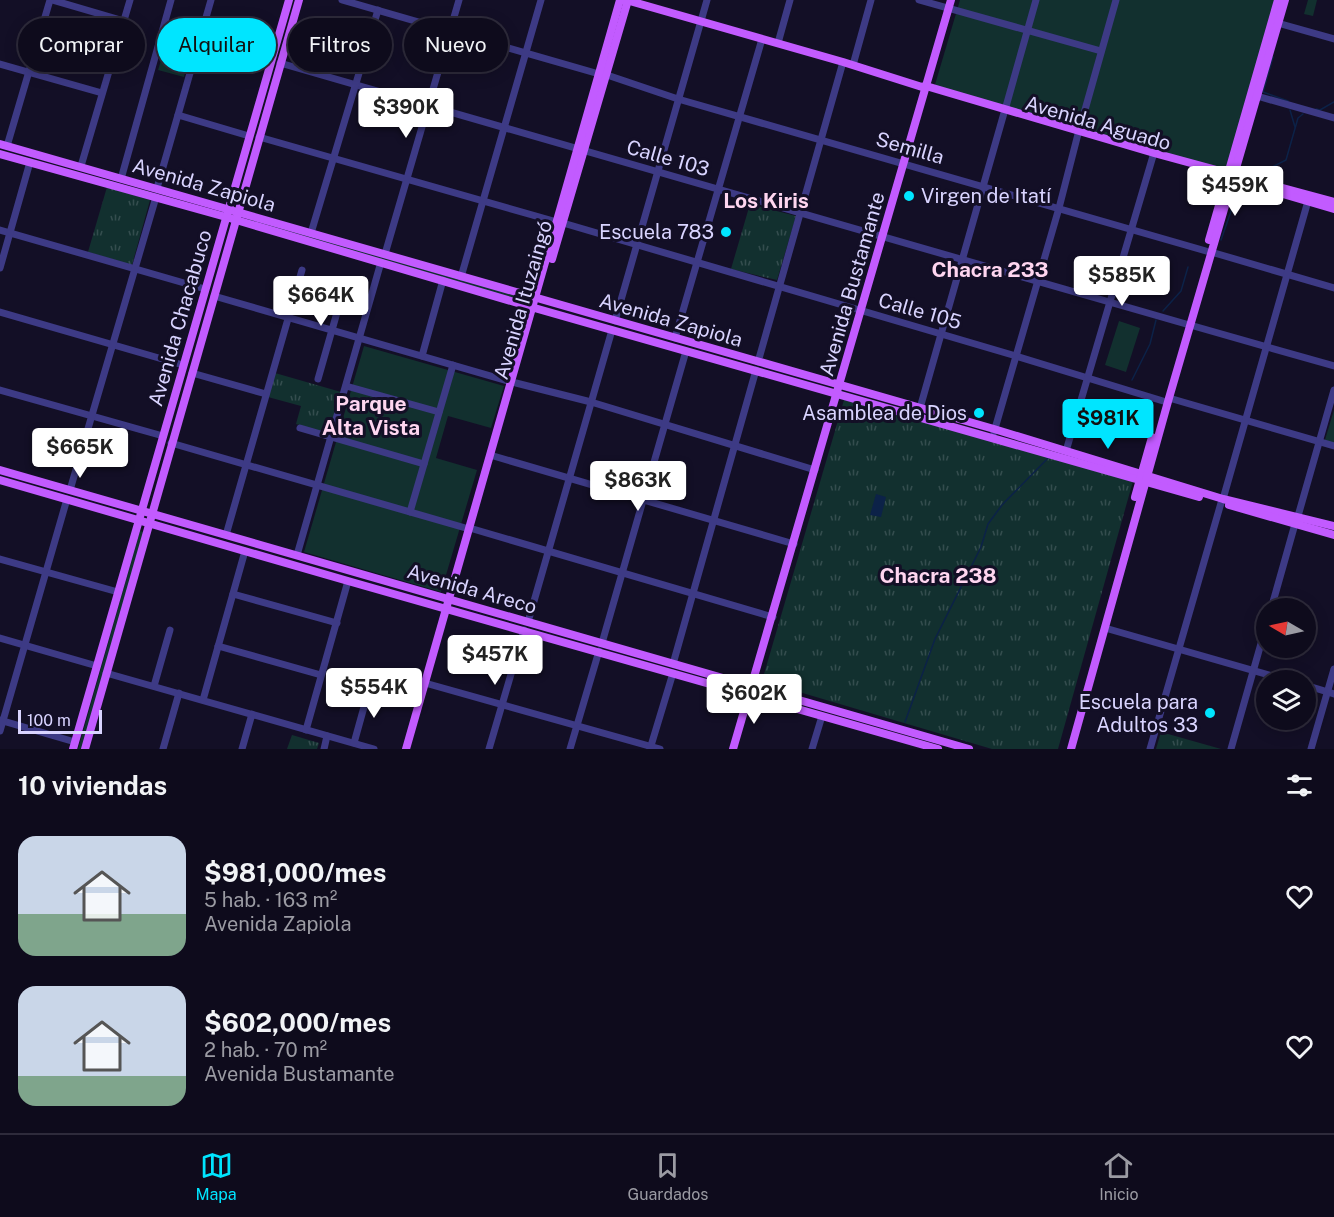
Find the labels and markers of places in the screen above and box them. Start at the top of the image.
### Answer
pin: $390K [364,88,448,139]
pin: $459K [1193,166,1277,217]
place label: Virgen de Itatí [921,184,1052,208]
marker: Virgen de Itatí [902,189,916,203]
place label: Escuela 783 [599,220,714,244]
marker: Escuela 783 [719,225,733,239]
pin: $585K [1080,256,1164,307]
pin: $664K [279,276,363,327]
pin: $981K [1066,399,1150,450]
place label: Asamblea de Dios [802,401,967,425]
marker: Asamblea de Dios [972,406,986,420]
pin: $665K [38,428,122,479]
pin: $863K [596,461,680,512]
pin: $457K [453,635,537,686]
pin: $554K [332,668,416,719]
pin: $602K [712,674,796,725]
place label: Escuela para Adultos 33 [1079,690,1198,737]
marker: Escuela para Adultos 33 [1203,706,1217,720]

